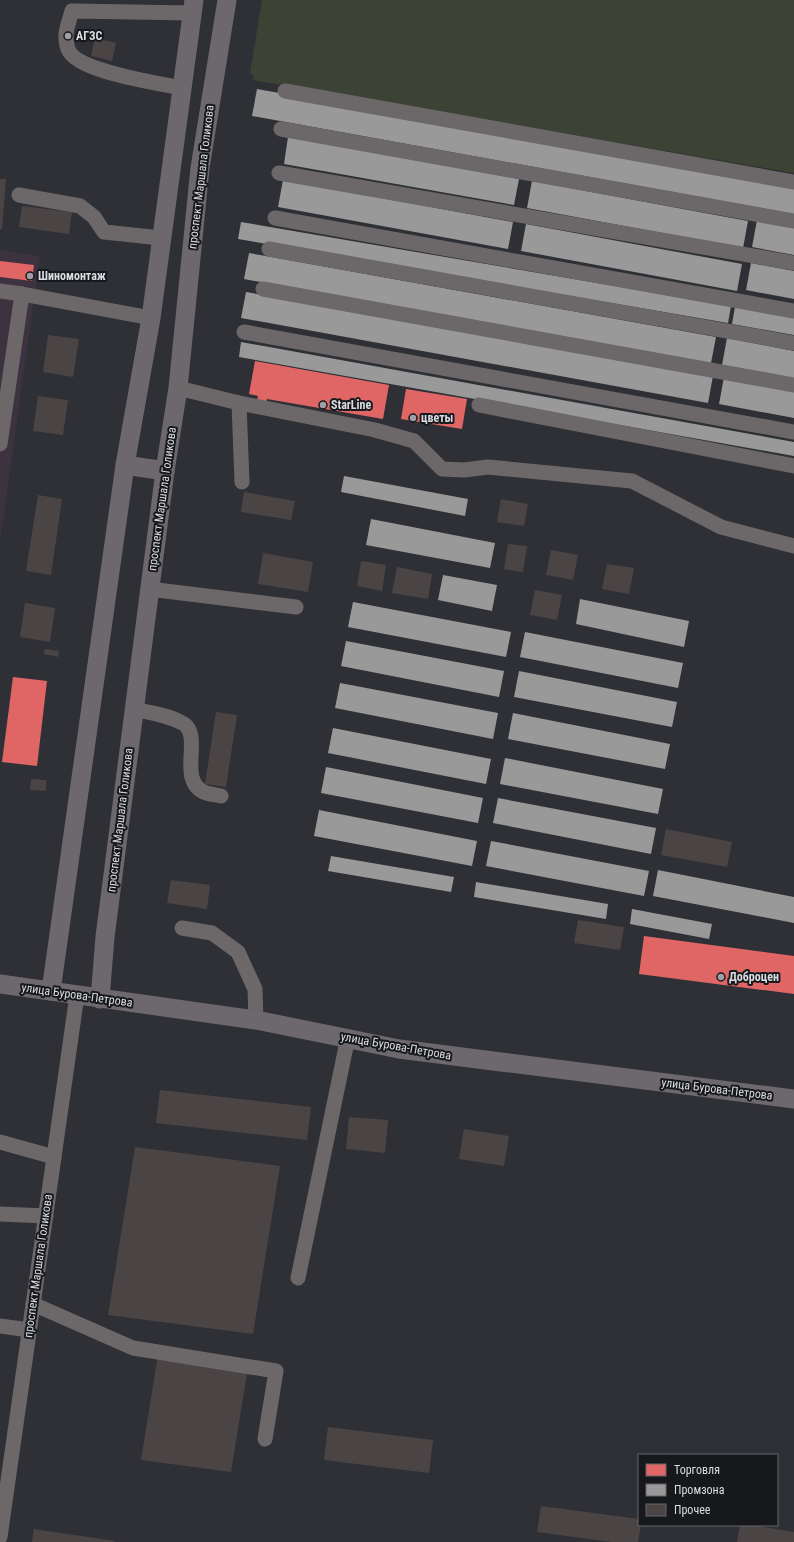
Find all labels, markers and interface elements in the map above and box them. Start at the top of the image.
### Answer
place label: АГЗС [76,29,103,43]
marker: АГЗС [63,31,73,41]
street label: проспект Маршала Голикова [185,104,217,250]
place label: Шиномонтаж [38,269,106,283]
marker: Шиномонтаж [25,271,35,281]
place label: StarLine [331,398,371,412]
marker: StarLine [318,400,328,410]
place label: цветы [421,411,453,425]
marker: цветы [408,413,418,423]
street label: проспект Маршала Голикова [145,426,179,572]
street label: проспект Маршала Голикова [104,747,136,893]
place label: Доброцен [729,970,779,984]
marker: Доброцен [716,972,726,982]
street label: улица Бурова-Петрова [21,980,134,1010]
street label: улица Бурова-Петрова [340,1029,453,1063]
street label: улица Бурова-Петрова [661,1075,774,1103]
street label: проспект Маршала Голикова [21,1193,55,1339]
legend [638,1454,778,1526]
text: Торговля [674,1463,720,1477]
text: Промзона [674,1483,725,1497]
text: Прочее [674,1503,711,1517]

